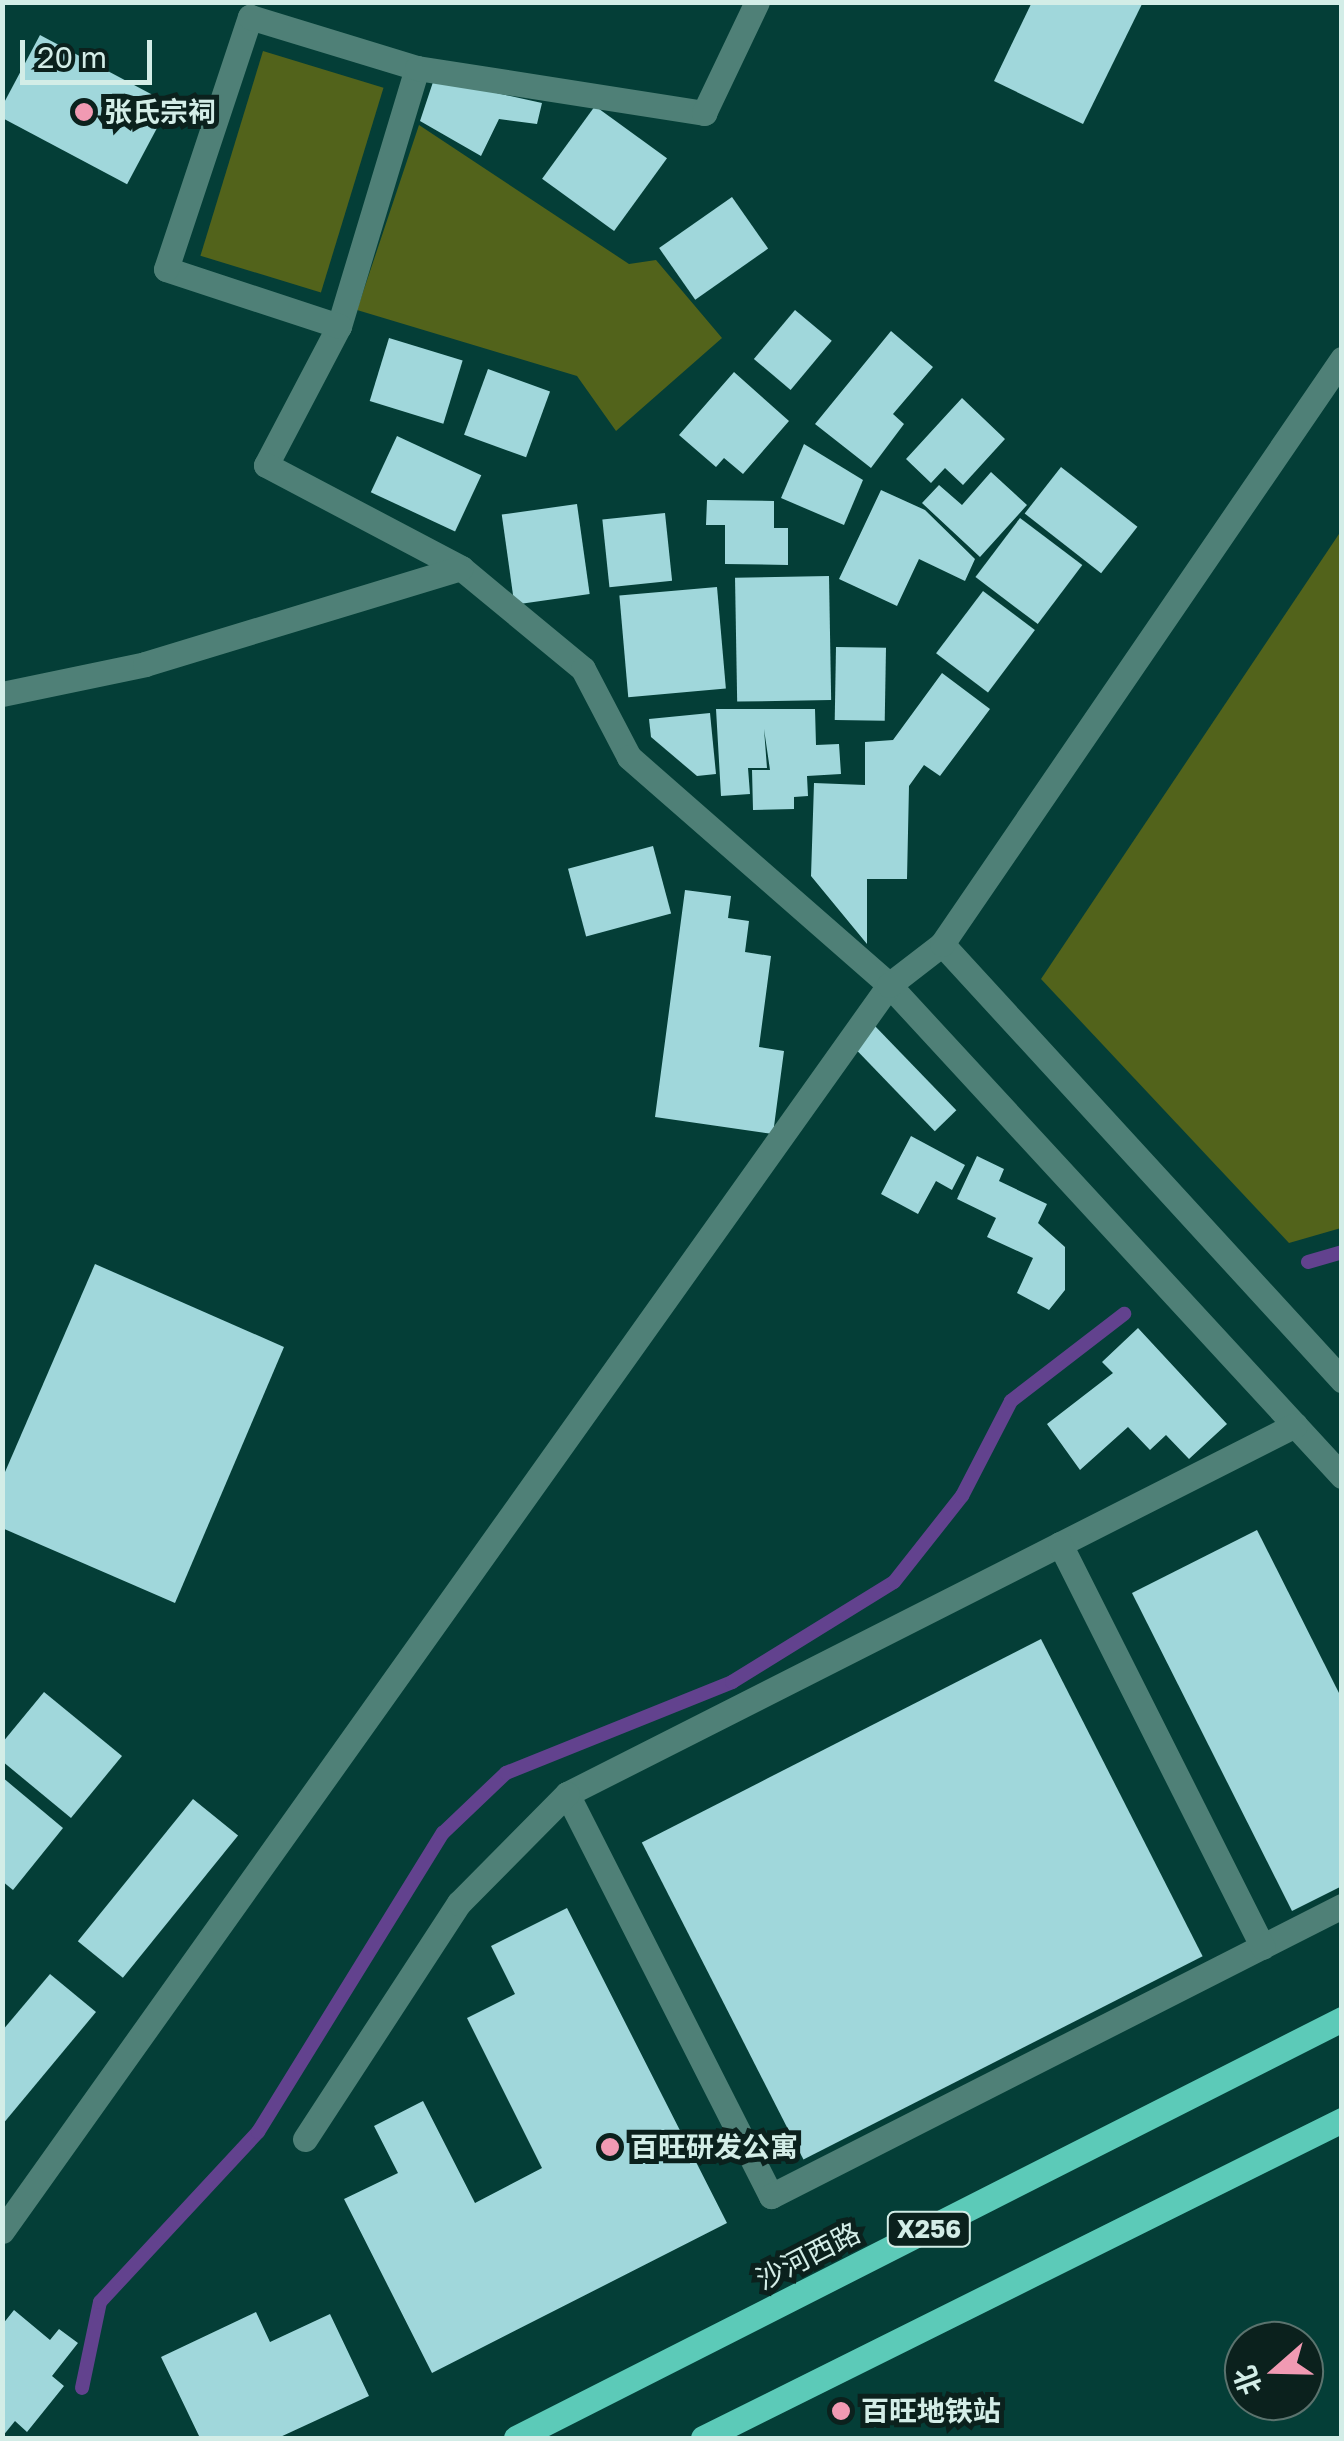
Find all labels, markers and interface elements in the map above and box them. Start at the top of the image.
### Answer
scale bar [25,20,158,82]
text: 20 m [37,39,107,75]
place label: 张氏宗祠 [104,95,216,129]
marker: 张氏宗祠 [73,101,95,123]
place label: 百旺研发公寓 [630,2130,798,2164]
marker: 百旺研发公寓 [599,2136,621,2158]
road number: X256 [886,2209,972,2249]
street label: 沙河西路 [750,2216,866,2296]
north arrow [1224,2321,1324,2421]
text: 北 [1227,2362,1268,2400]
place label: 百旺地铁站 [861,2394,1001,2428]
marker: 百旺地铁站 [830,2400,852,2422]

